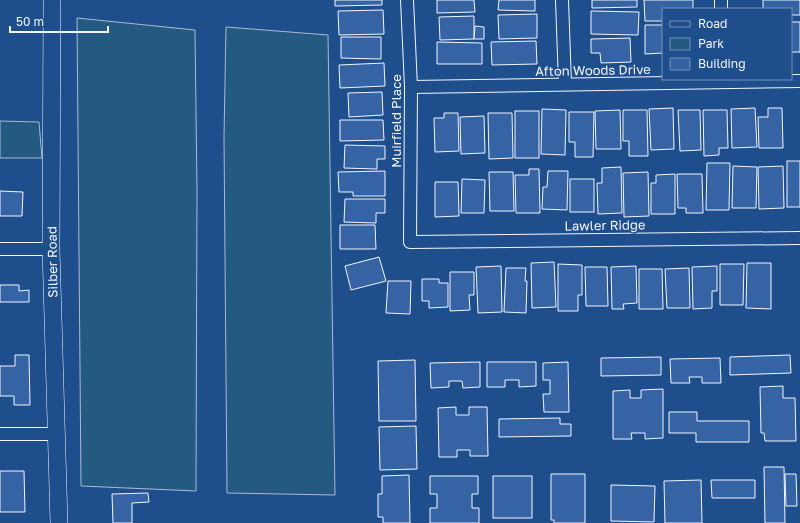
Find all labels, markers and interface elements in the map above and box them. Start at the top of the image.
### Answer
scale bar [10,8,108,34]
legend [662,8,792,80]
text: 50 m [16,14,44,29]
text: Road [698,16,727,31]
text: Park [698,36,724,51]
text: Building [698,56,746,71]
street label: Afton Woods Drive [535,61,651,79]
street label: Muirfield Place [388,74,404,168]
street label: Lawler Ridge [564,216,646,234]
street label: Silber Road [43,226,61,298]

